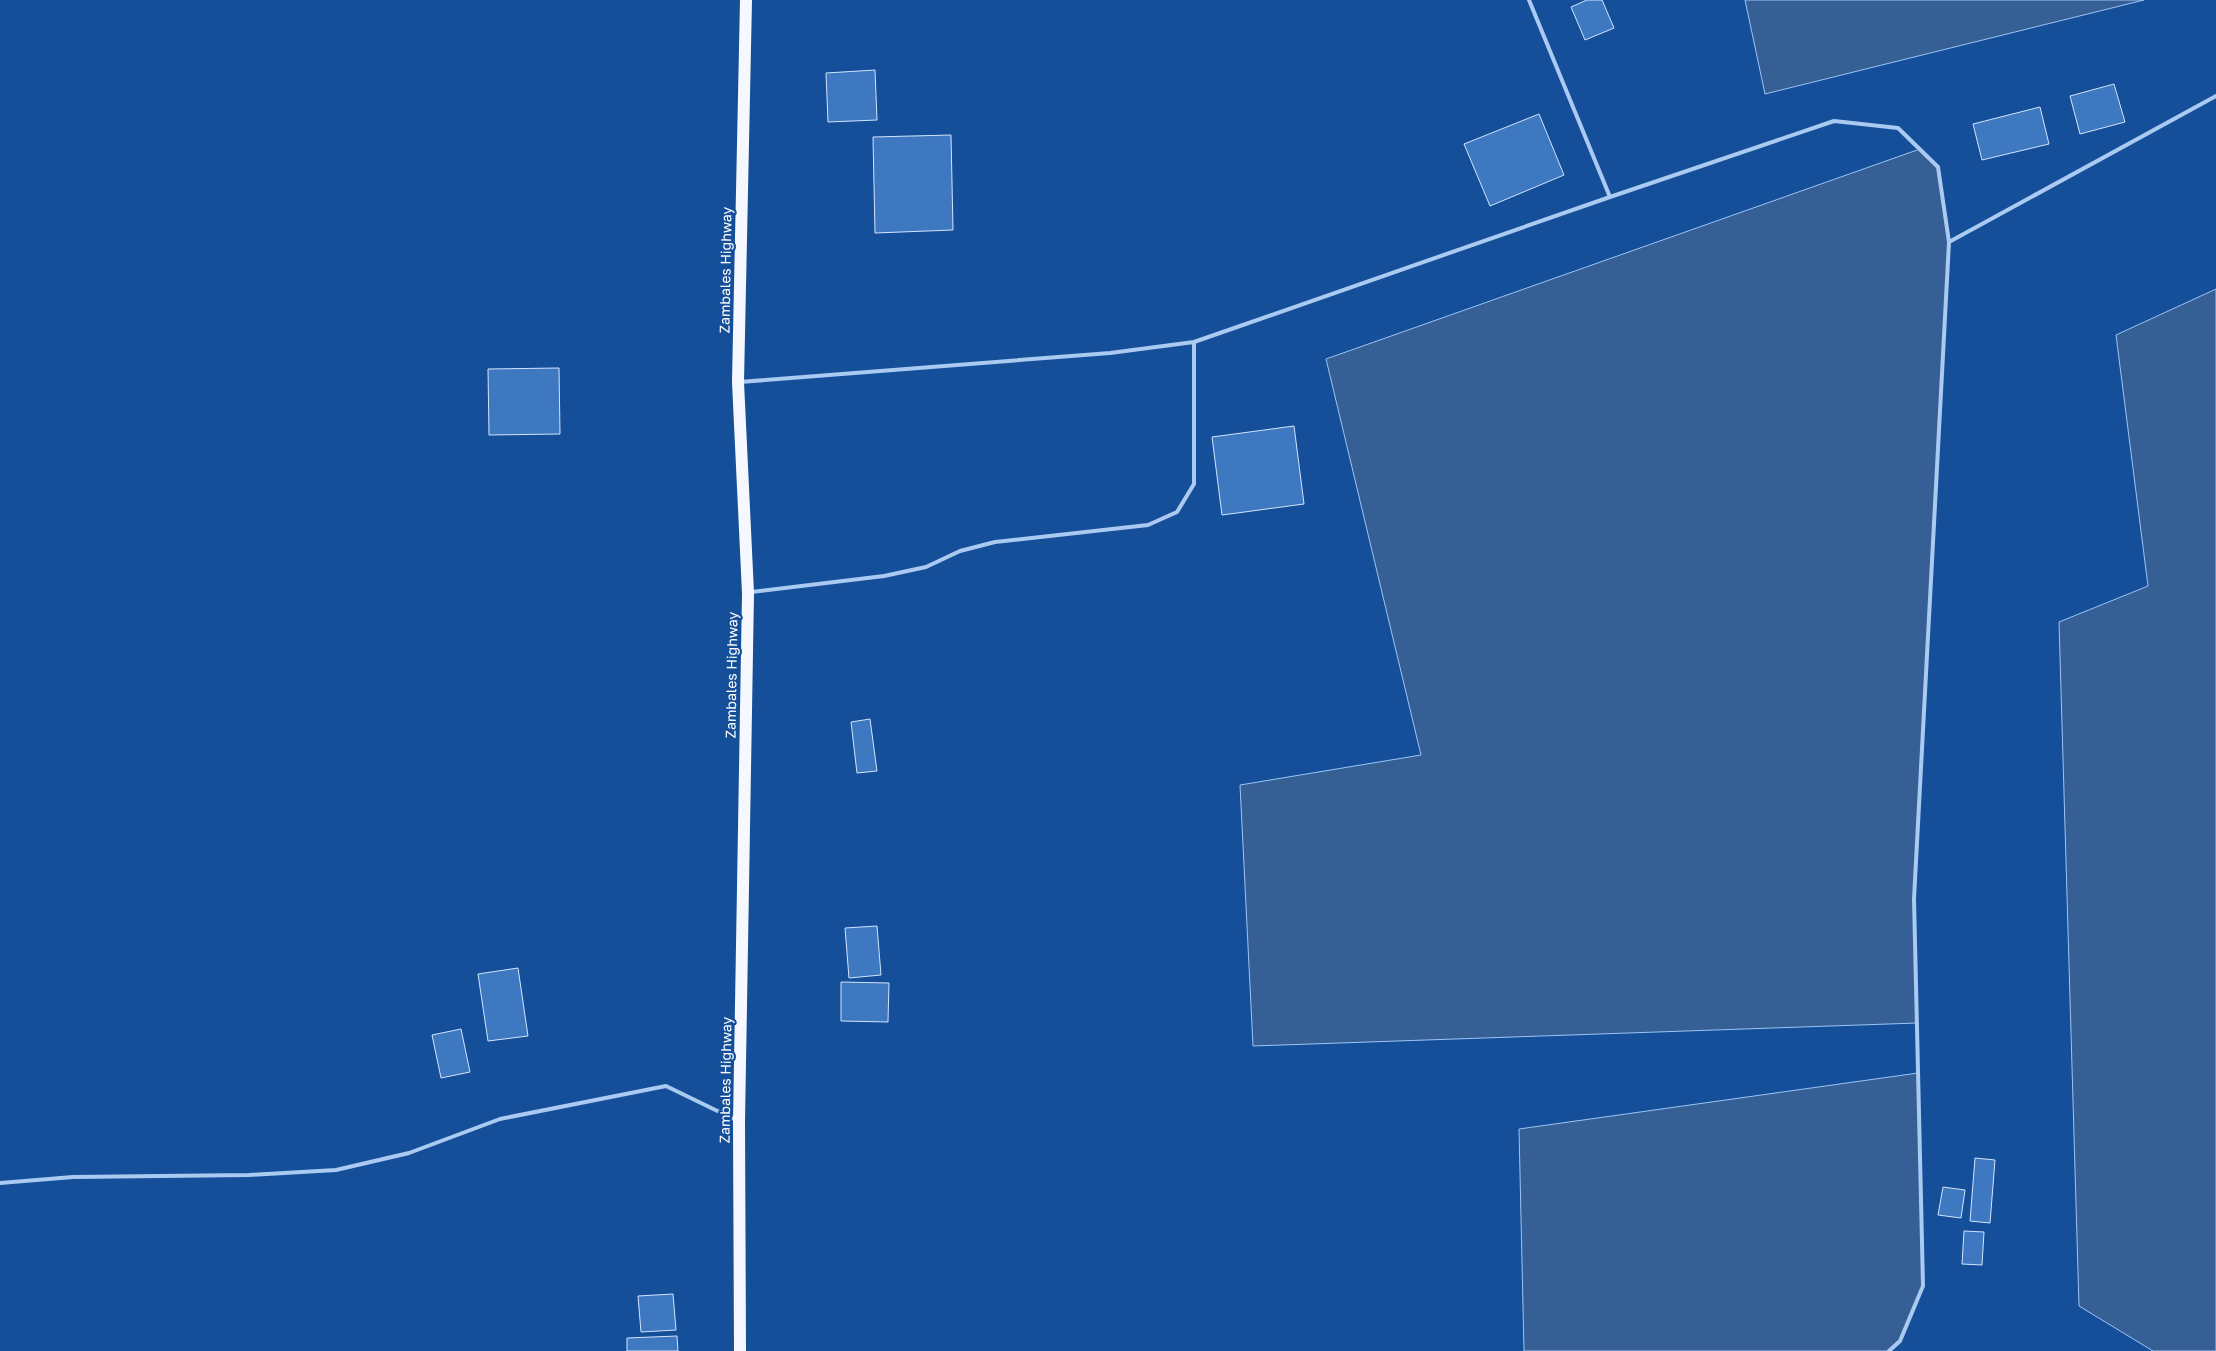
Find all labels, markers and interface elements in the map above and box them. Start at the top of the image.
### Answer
street label: Zambales Highway [715,206,735,333]
street label: Zambales Highway [721,611,741,738]
street label: Zambales Highway [715,1016,735,1143]

